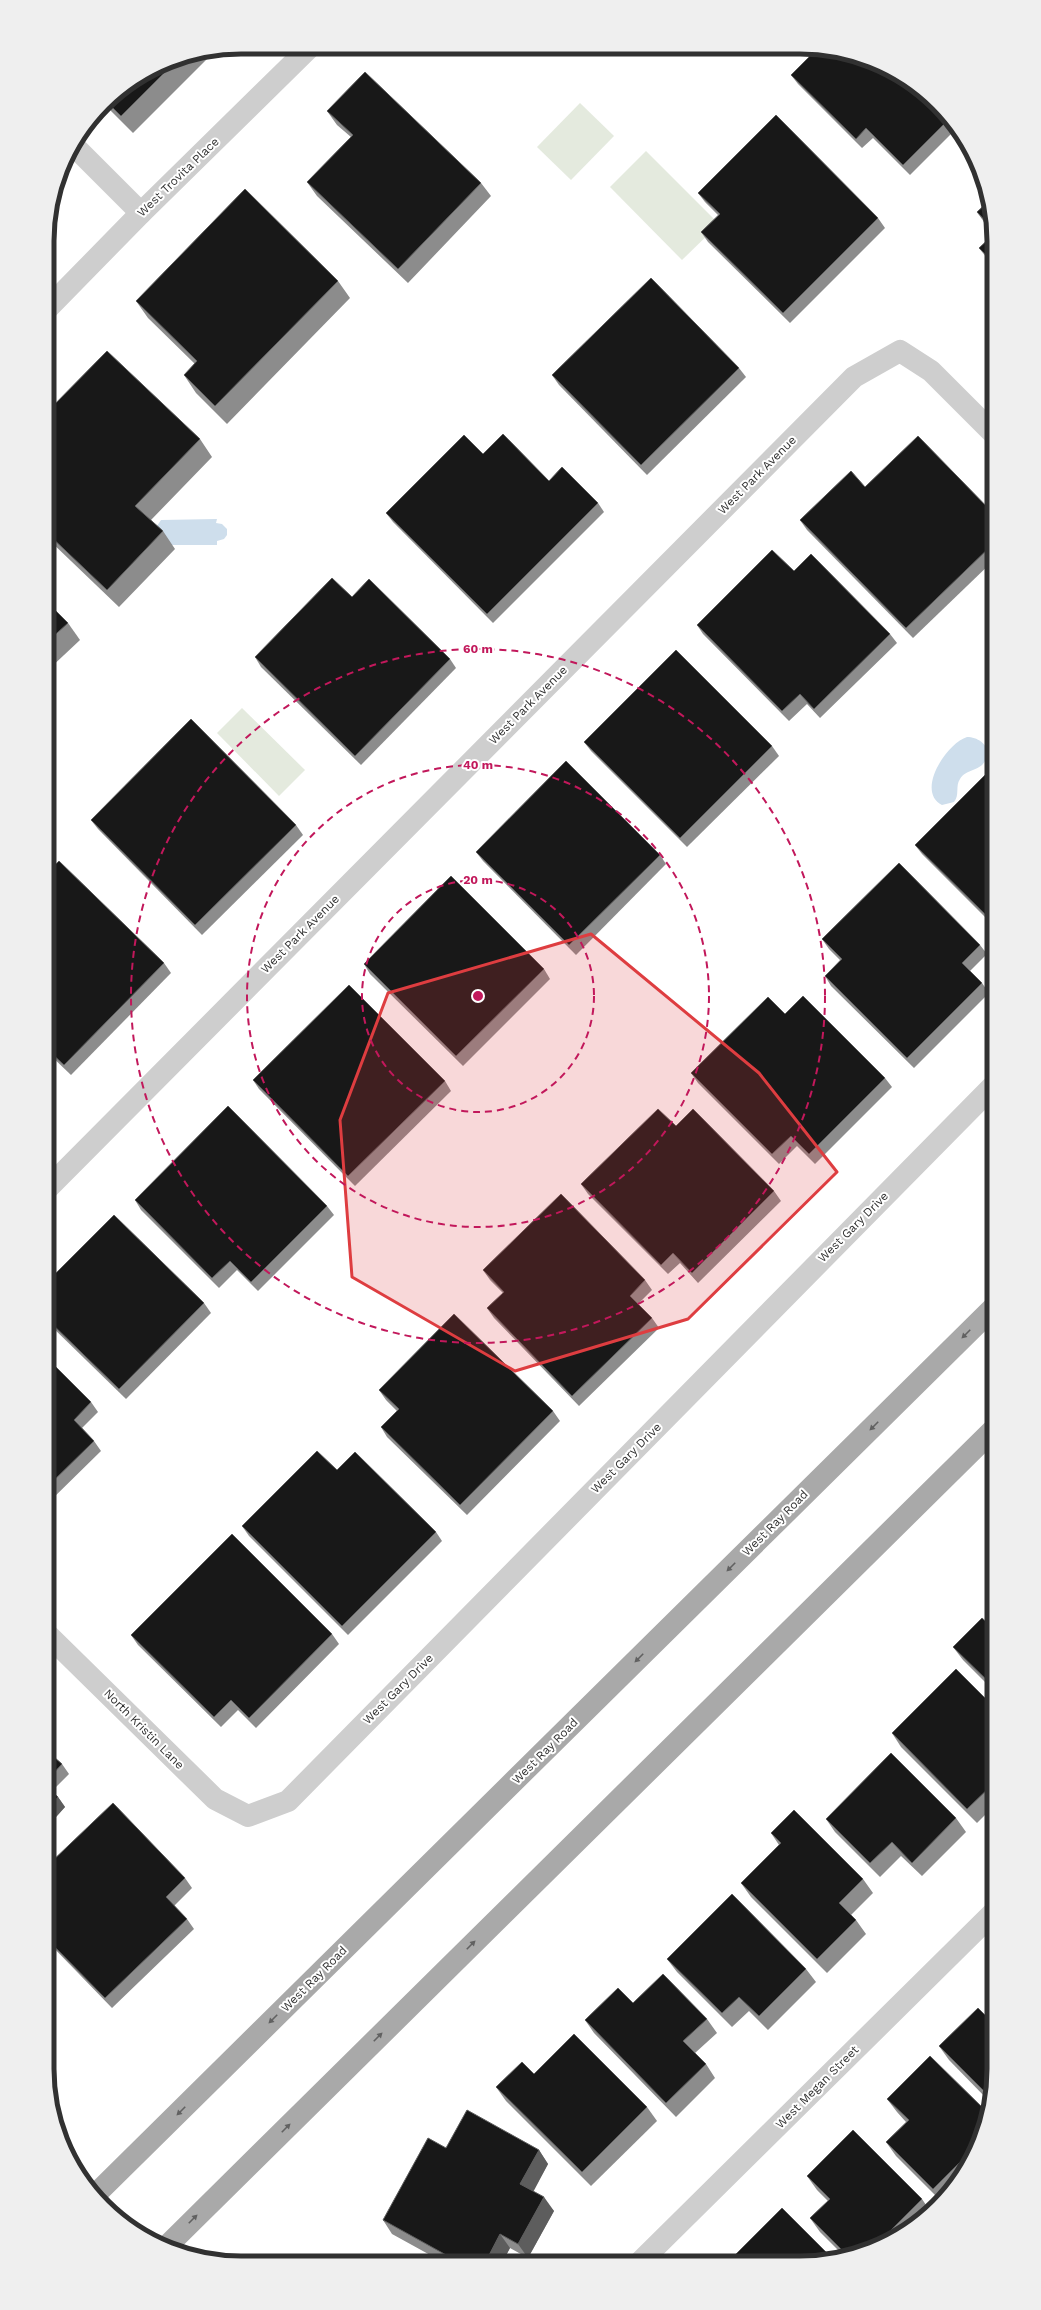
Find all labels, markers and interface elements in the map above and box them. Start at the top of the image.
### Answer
street label: West Trovita Place [134,134,222,220]
street label: West Park Avenue [715,433,799,517]
text: 60 m [463,642,493,656]
street label: West Park Avenue [486,663,570,747]
text: 40 m [463,758,493,772]
text: 20 m [463,873,493,887]
street label: West Park Avenue [258,892,342,976]
centre of rings [471,989,485,1003]
street label: West Gary Drive [815,1189,891,1265]
one-way arrow [961,1330,971,1339]
street label: West Gary Drive [588,1420,664,1496]
one-way arrow [869,1421,879,1431]
street label: West Ray Road [739,1487,811,1559]
one-way arrow [726,1562,736,1571]
street label: West Gary Drive [360,1651,436,1727]
one-way arrow [634,1653,644,1663]
street label: North Kristin Lane [101,1686,187,1772]
street label: West Ray Road [509,1715,581,1787]
one-way arrow [466,1940,476,1950]
street label: West Ray Road [278,1943,350,2015]
one-way arrow [268,2014,278,2024]
one-way arrow [373,2032,383,2042]
street label: West Megan Street [773,2043,861,2131]
one-way arrow [176,2106,186,2115]
one-way arrow [281,2123,291,2133]
one-way arrow [188,2214,198,2224]

